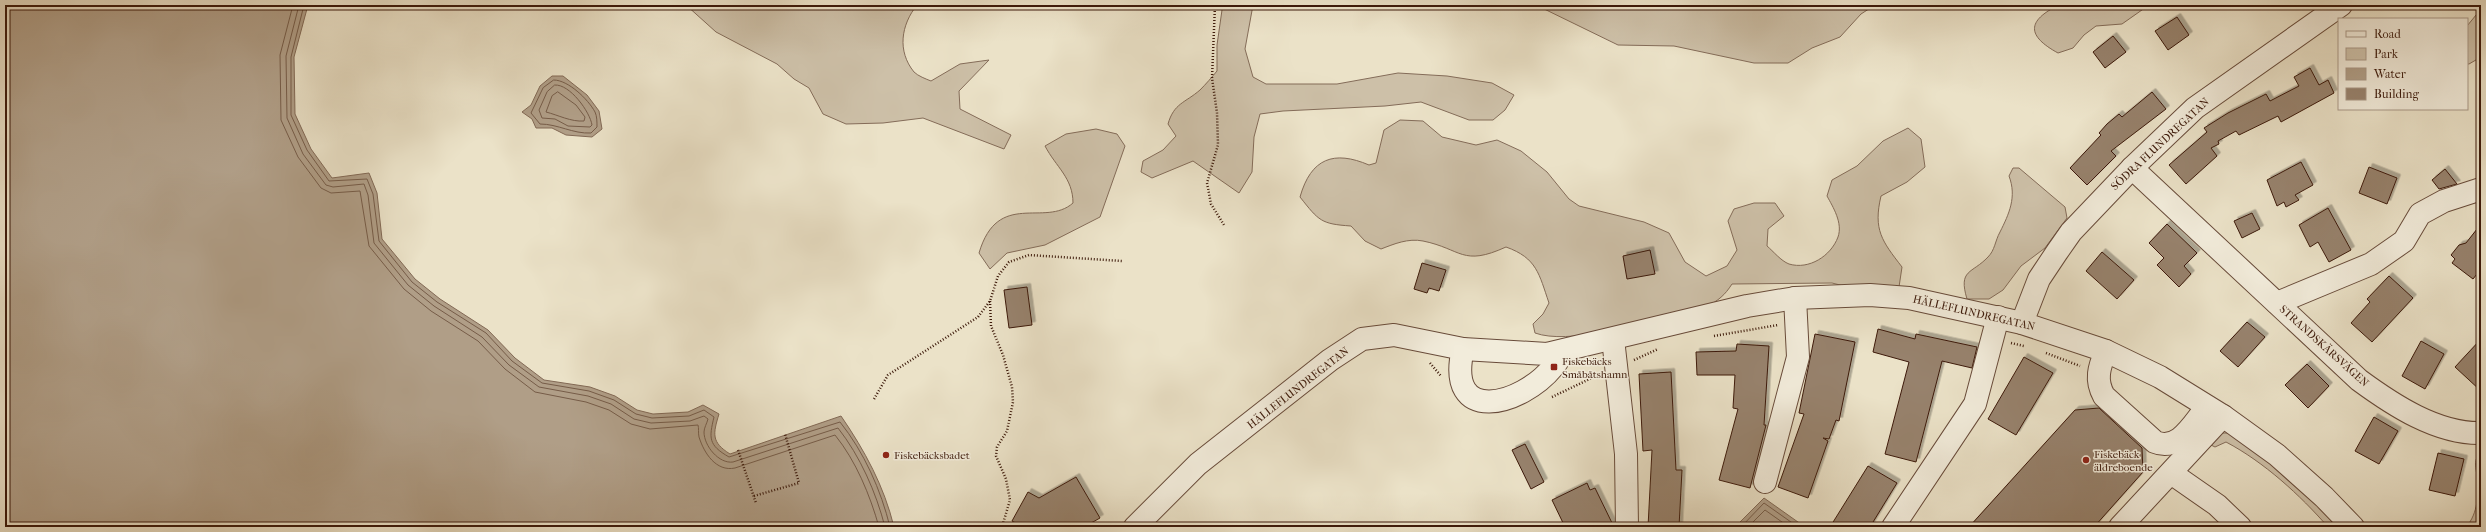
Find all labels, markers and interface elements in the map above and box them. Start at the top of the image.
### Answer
legend [2338,18,2468,110]
text: Road [2374,27,2401,41]
text: Park [2374,47,2399,61]
text: Water [2373,67,2407,81]
text: Building [2374,87,2419,101]
street label: SÖDRA FLUNDREGATAN [2108,95,2212,193]
street label: HÄLLEFLUNDREGATAN [1912,293,2037,334]
street label: STRANDSKÄRSVÄGEN [2277,302,2372,390]
street label: HÄLLEFLUNDREGATAN [1245,344,1352,432]
place label: Fiskebäcks Småbåtshamn [1562,355,1628,381]
marker: Fiskebäcks Småbåtshamn [1549,362,1559,372]
place label: Fiskebäck äldreboende [2094,448,2153,474]
place label: Fiskebäcksbadet [894,449,970,462]
marker: Fiskebäcksbadet [881,450,891,460]
marker: Fiskebäck äldreboende [2081,455,2091,465]

